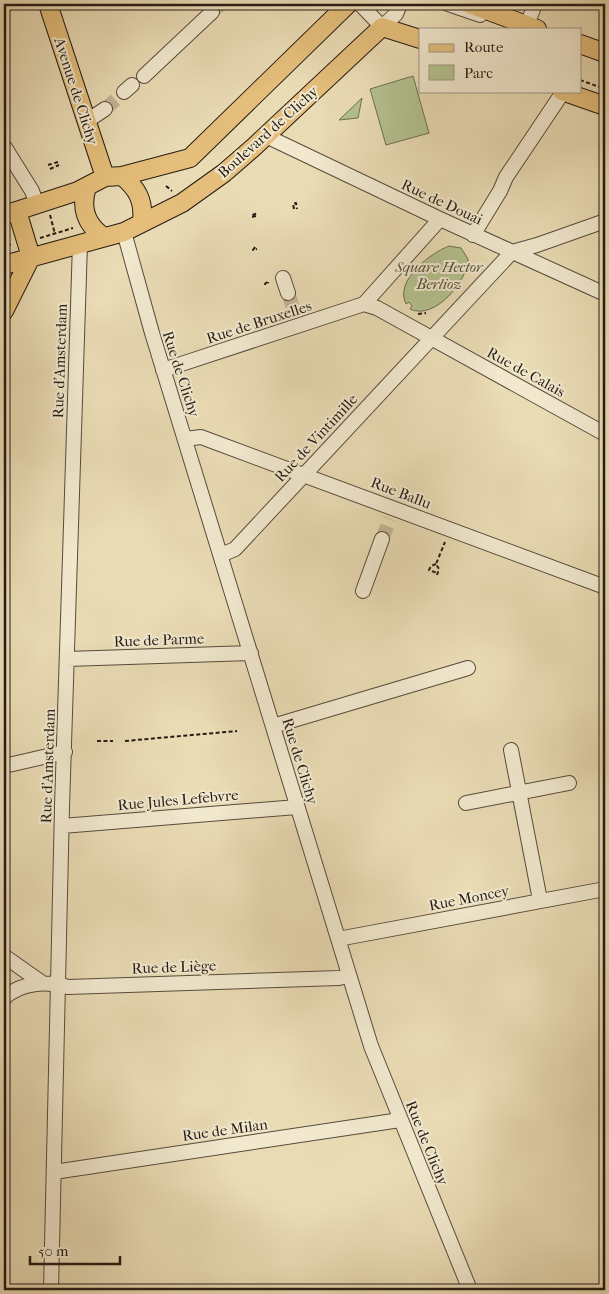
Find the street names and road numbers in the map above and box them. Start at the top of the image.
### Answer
street label: Avenue de Clichy [50,34,102,148]
street label: Boulevard de Clichy [214,82,323,182]
street label: Rue de Douai [399,175,486,229]
street label: Rue de Bruxelles [204,296,314,347]
street label: Rue d'Amsterdam [49,303,71,419]
street label: Rue de Clichy [159,329,204,420]
street label: Rue de Calais [484,343,569,401]
street label: Rue de Vintimille [271,390,362,486]
street label: Rue Ballu [368,473,434,513]
street label: Rue de Parme [113,629,205,651]
street label: Rue d'Amsterdam [37,708,59,824]
street label: Rue de Clichy [278,716,322,807]
street label: Rue Jules Lefebvre [117,786,240,814]
street label: Rue Moncey [427,881,512,915]
street label: Rue de Liège [131,957,217,977]
street label: Rue de Clichy [402,1098,452,1189]
street label: Rue de Milan [181,1115,269,1145]

